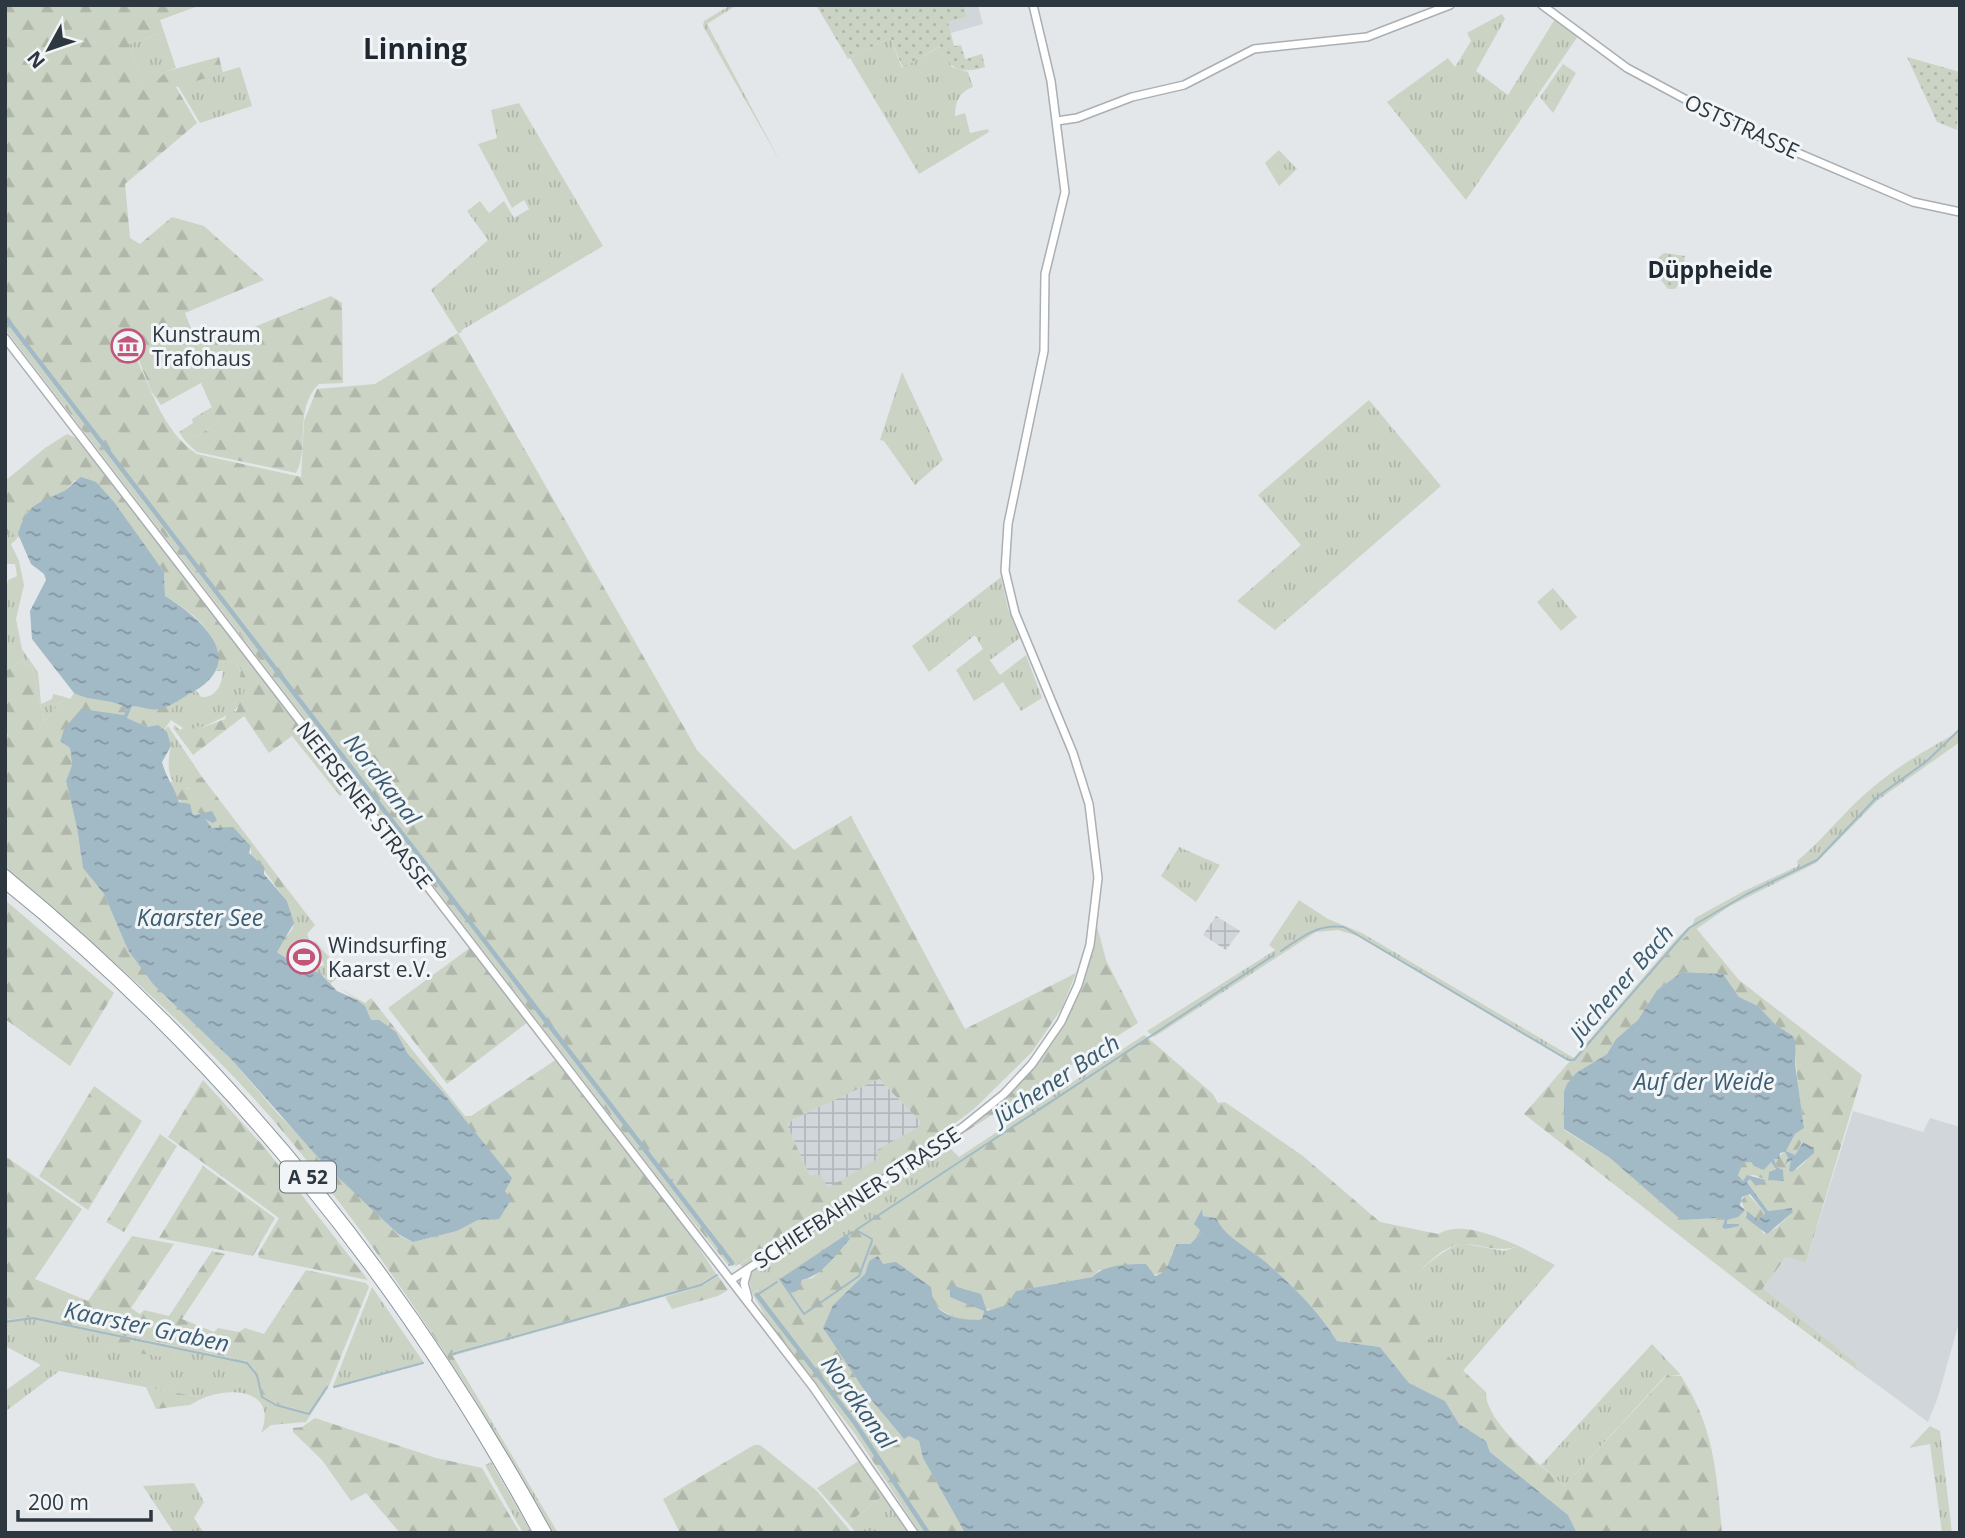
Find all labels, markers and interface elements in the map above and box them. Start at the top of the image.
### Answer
north arrow [14,14,84,84]
district label: Linning [363,29,467,67]
text: N [21,46,51,74]
street label: OSTSTRASSE [1680,87,1804,165]
district label: Düppheide [1647,253,1773,285]
place label: Kunstraum Trafohaus [152,320,261,372]
museum icon: Kunstraum Trafohaus [109,327,147,365]
street label: NEERSENER STRASSE [291,716,439,894]
water label: Nordkanal [337,727,430,832]
water label: Kaarster See [137,901,263,933]
water label: Jüchener Bach [1559,917,1681,1050]
place label: Windsurfing Kaarst e.V. [328,931,447,983]
sports icon: Windsurfing Kaarst e.V. [285,938,323,976]
water label: Jüchener Bach [983,1026,1125,1134]
water label: Auf der Weide [1632,1065,1774,1097]
street label: SCHIEFBAHNER STRASSE [748,1120,966,1274]
road number: A 52 [280,1162,336,1192]
water label: Kaarster Graben [62,1293,232,1359]
water label: Nordkanal [814,1349,904,1456]
scale bar [18,1478,150,1522]
text: 200 m [28,1488,89,1516]

